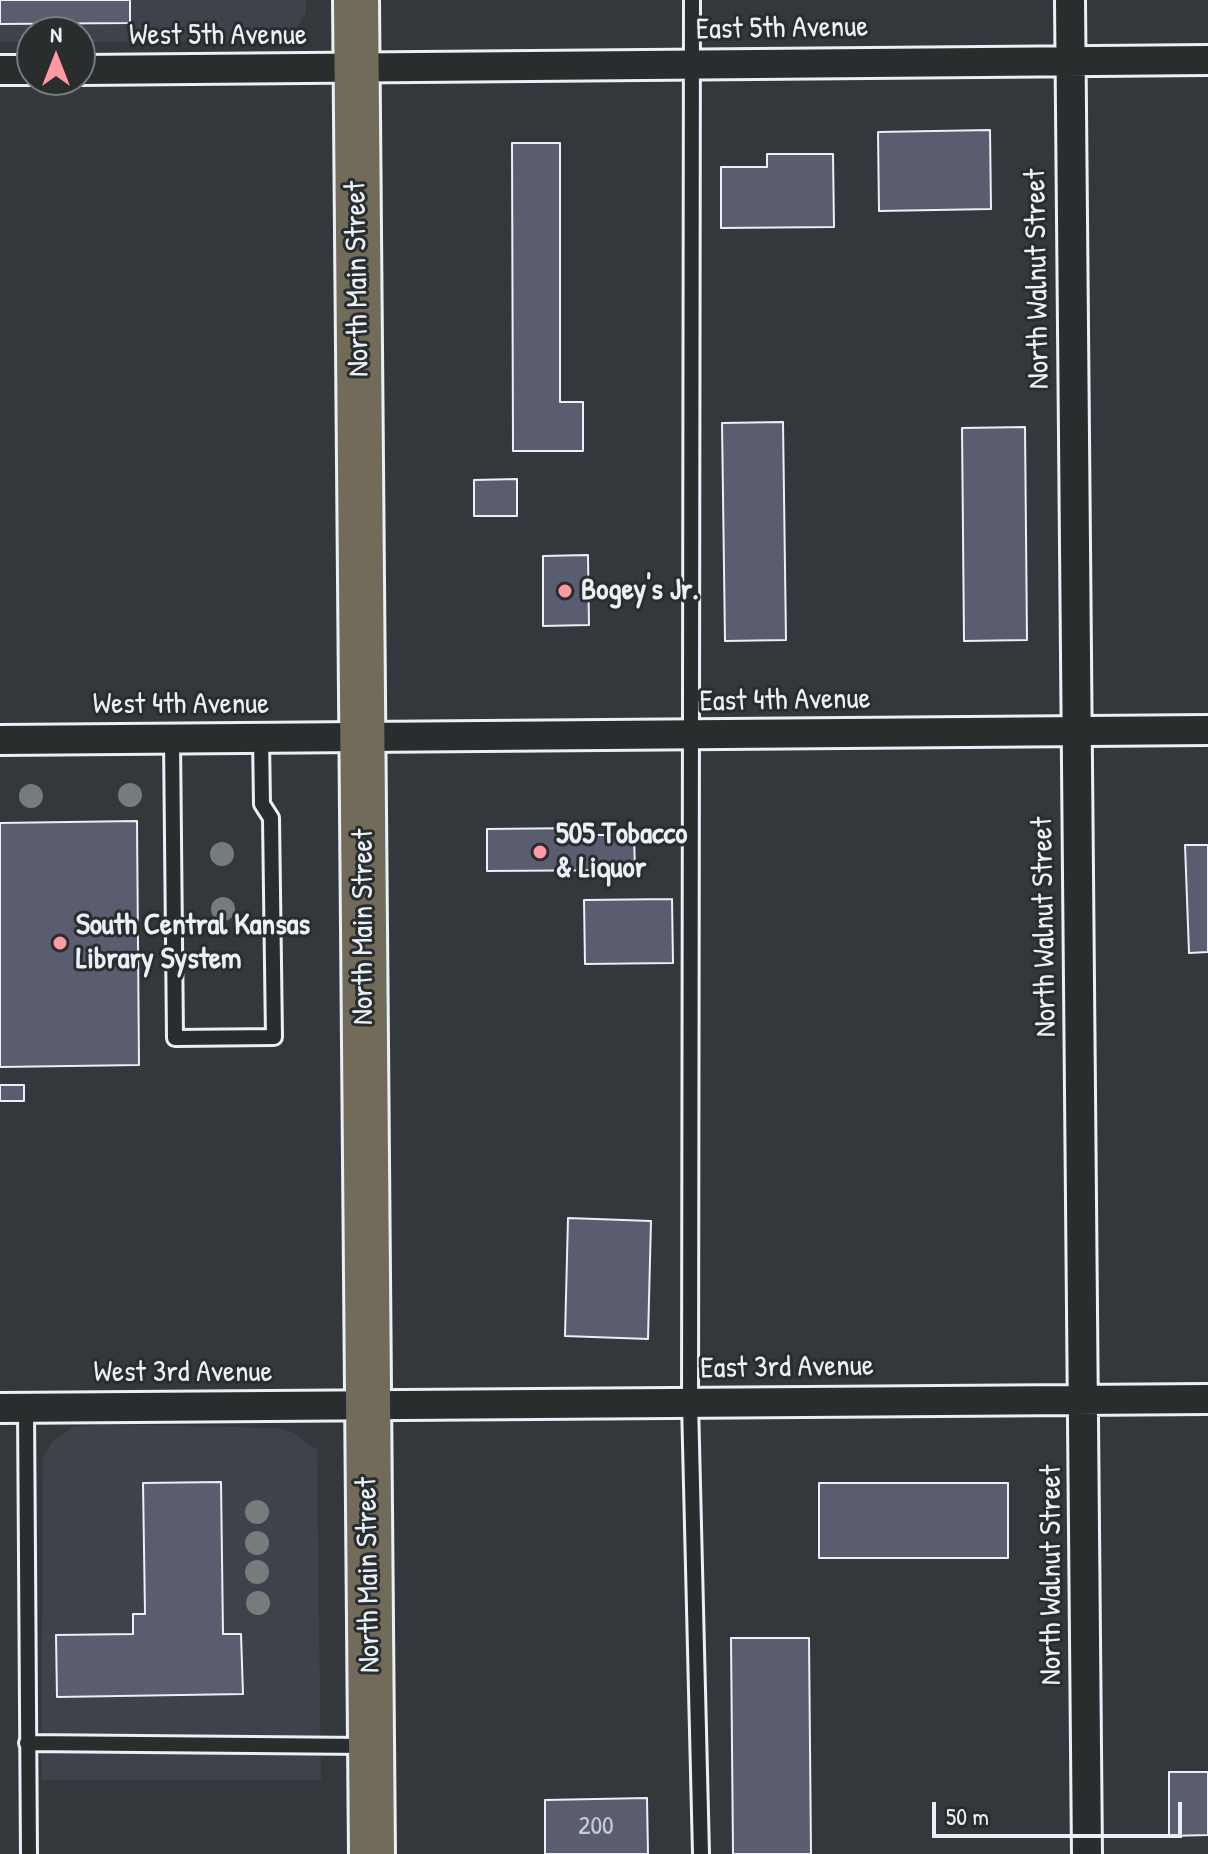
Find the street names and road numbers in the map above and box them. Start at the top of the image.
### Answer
street label: East 5th Avenue [696,9,868,49]
street label: West 5th Avenue [129,18,307,54]
street label: North Walnut Street [1018,169,1058,389]
street label: North Main Street [338,181,378,377]
street label: East 4th Avenue [699,682,871,720]
street label: West 4th Avenue [93,687,269,723]
street label: North Walnut Street [1025,817,1065,1037]
street label: North Main Street [346,829,382,1025]
street label: East 3rd Avenue [700,1348,874,1388]
street label: West 3rd Avenue [94,1355,272,1391]
street label: North Walnut Street [1034,1465,1070,1685]
street label: North Main Street [349,1477,389,1673]

